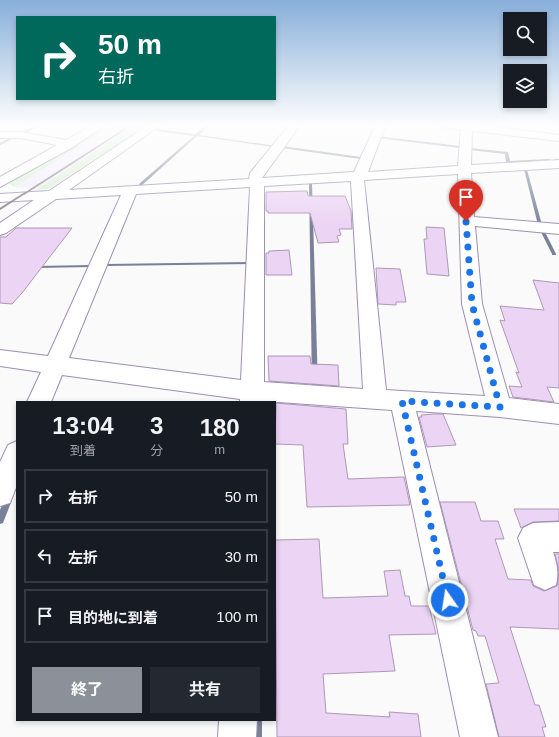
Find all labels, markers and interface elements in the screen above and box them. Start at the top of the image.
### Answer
map controls [503,12,547,108]
button: search [503,12,547,56]
text: 50 m [98,29,162,60]
icon: right [32,32,84,84]
button: layers [503,64,547,108]
text: 右折 [98,67,134,87]
pin [449,180,483,221]
icon: arrive [455,186,477,208]
text: 13:04 [52,412,114,439]
text: 3 [150,412,163,439]
text: 180 [200,414,240,441]
text: m [214,442,225,457]
text: 到着 [70,443,96,458]
text: 分 [150,443,163,458]
icon: right [34,485,56,507]
text: 50 m [225,488,258,505]
text: 右折 [68,489,98,506]
icon: left [34,545,56,567]
text: 30 m [225,548,258,565]
text: 左折 [68,549,98,566]
position arrow [427,579,469,621]
icon: arrive [34,605,56,627]
text: 100 m [216,608,258,625]
text: 目的地に到着 [68,609,158,626]
button: 終了 [32,667,142,713]
button: 共有 [150,667,260,713]

